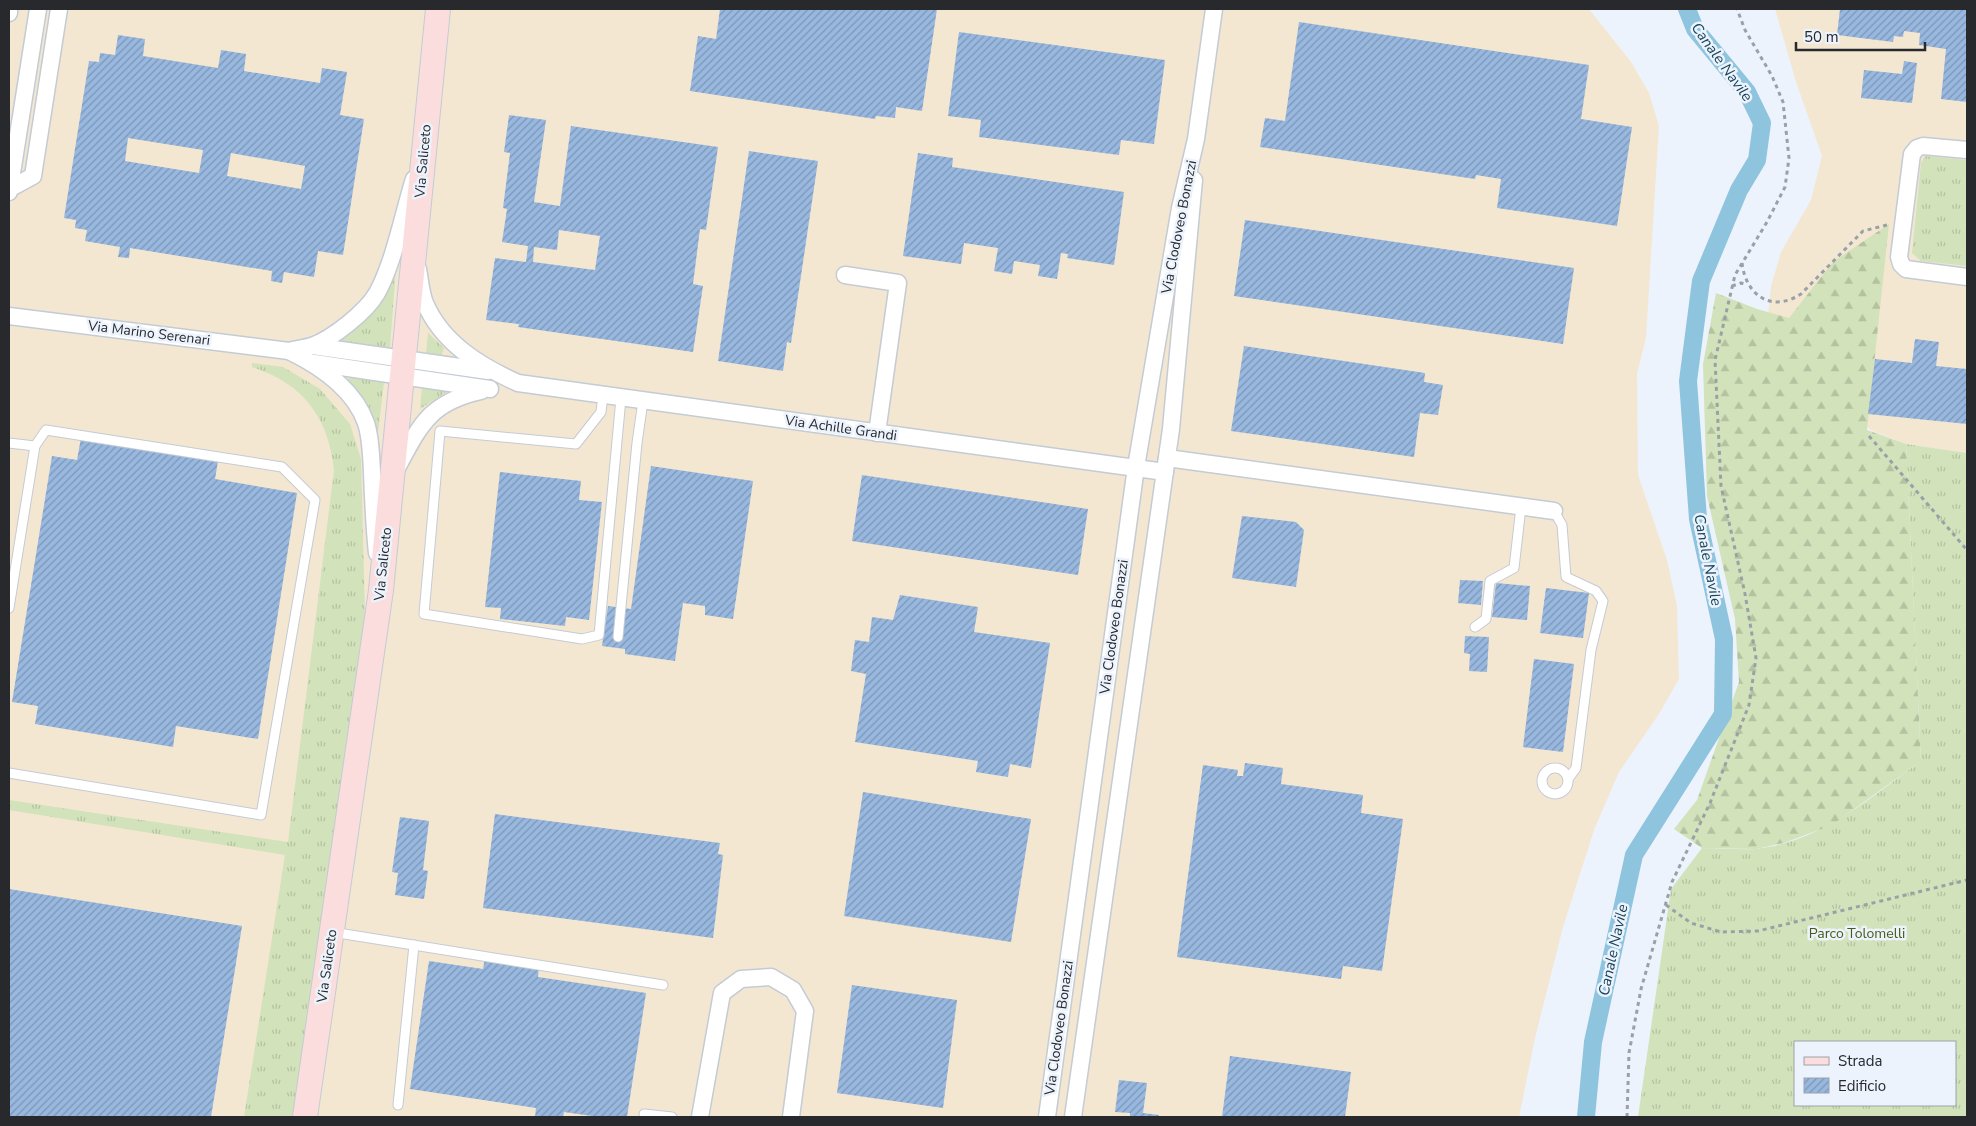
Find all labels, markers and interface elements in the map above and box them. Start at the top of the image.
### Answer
water label: Canale Navile [1687,19,1757,106]
scale bar [1796,20,1925,52]
text: 50 m [1804,27,1839,47]
street label: Via Saliceto [410,123,436,200]
street label: Via Clodoveo Bonazzi [1157,159,1201,296]
street label: Via Marino Serenari [86,316,211,350]
street label: Via Achille Grandi [783,411,898,445]
water label: Canale Navile [1689,512,1727,608]
street label: Via Saliceto [370,526,396,603]
street label: Via Clodoveo Bonazzi [1095,558,1133,697]
water label: Canale Navile [1594,902,1632,998]
park label: Parco Tolomelli [1809,924,1905,943]
street label: Via Saliceto [312,928,342,1005]
street label: Via Clodoveo Bonazzi [1040,959,1078,1098]
legend [1794,1041,1956,1106]
text: Strada [1838,1051,1882,1071]
text: Edificio [1838,1076,1886,1096]

